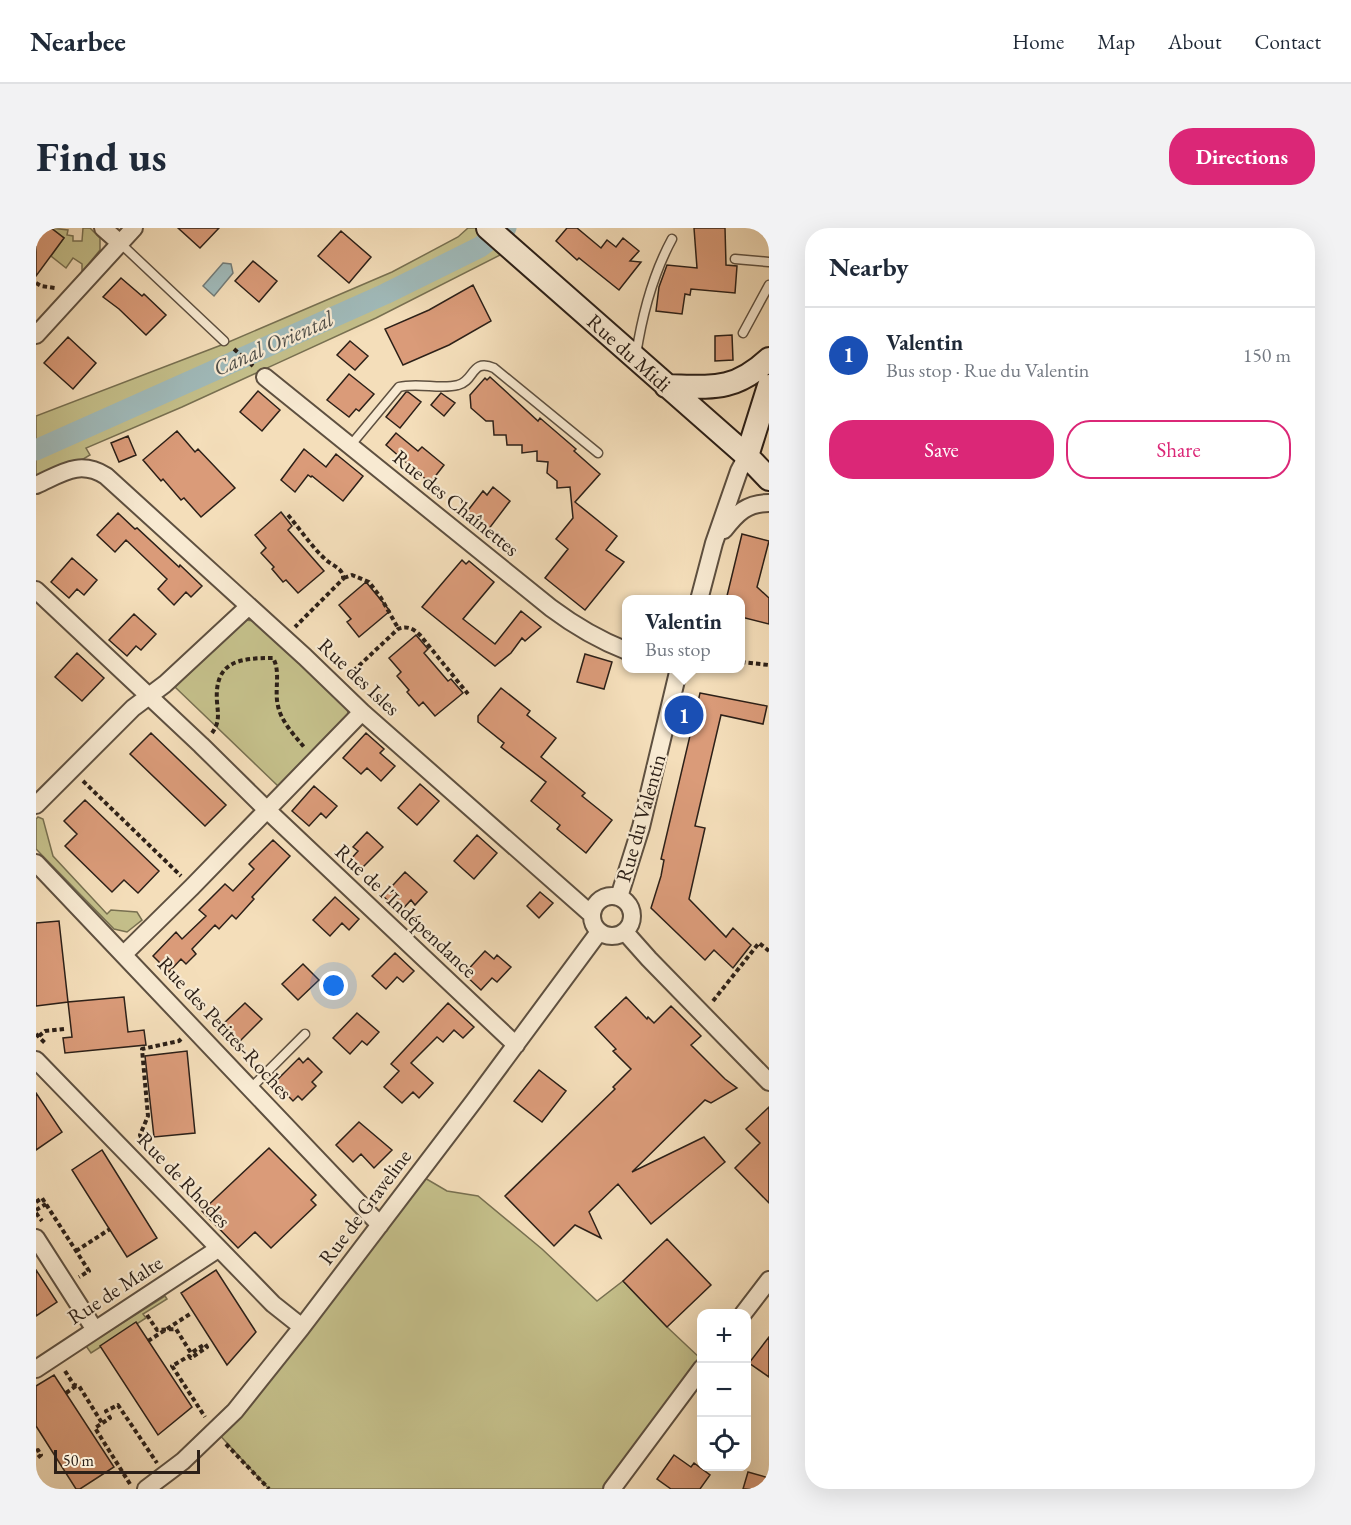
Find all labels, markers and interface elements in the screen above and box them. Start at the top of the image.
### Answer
text: Nearbee [30,23,126,59]
text: Home [1012,28,1064,55]
text: Map [1097,28,1135,55]
text: About [1168,28,1221,55]
text: Contact [1254,28,1321,55]
button: Directions [1169,128,1315,185]
text: Find us [36,129,167,184]
text: Nearby [829,250,909,284]
water label: Canal Oriental [209,304,339,383]
street label: Rue du Midi [582,308,677,398]
text: Valentin [886,328,963,357]
text: 1 [843,342,854,368]
text: 150 m [1243,342,1291,368]
text: Bus stop · Rue du Valentin [886,357,1089,383]
button: Save [829,420,1054,479]
button: Share [1066,420,1291,479]
street label: Rue des Chaînettes [388,443,525,562]
popup [622,595,745,673]
text: Valentin [645,607,722,636]
street label: Rue des Isles [313,632,406,721]
text: Bus stop [645,636,711,662]
pin: 1 [664,692,704,738]
street label: Rue du Valentin [609,751,672,885]
street label: Rue de l'Indépendance [330,838,483,983]
street label: Rue des Petites-Roches [152,951,299,1105]
your location [319,971,348,1000]
street label: Rue de Rhodes [132,1126,237,1234]
street label: Rue de Graveline [312,1143,417,1270]
street label: Rue de Malte [62,1249,167,1330]
map controls [697,1309,751,1471]
button: + [697,1309,751,1363]
button: − [697,1363,751,1417]
button: locate [697,1417,751,1471]
scale bar [54,1447,200,1474]
text: 50 m [63,1450,94,1471]

